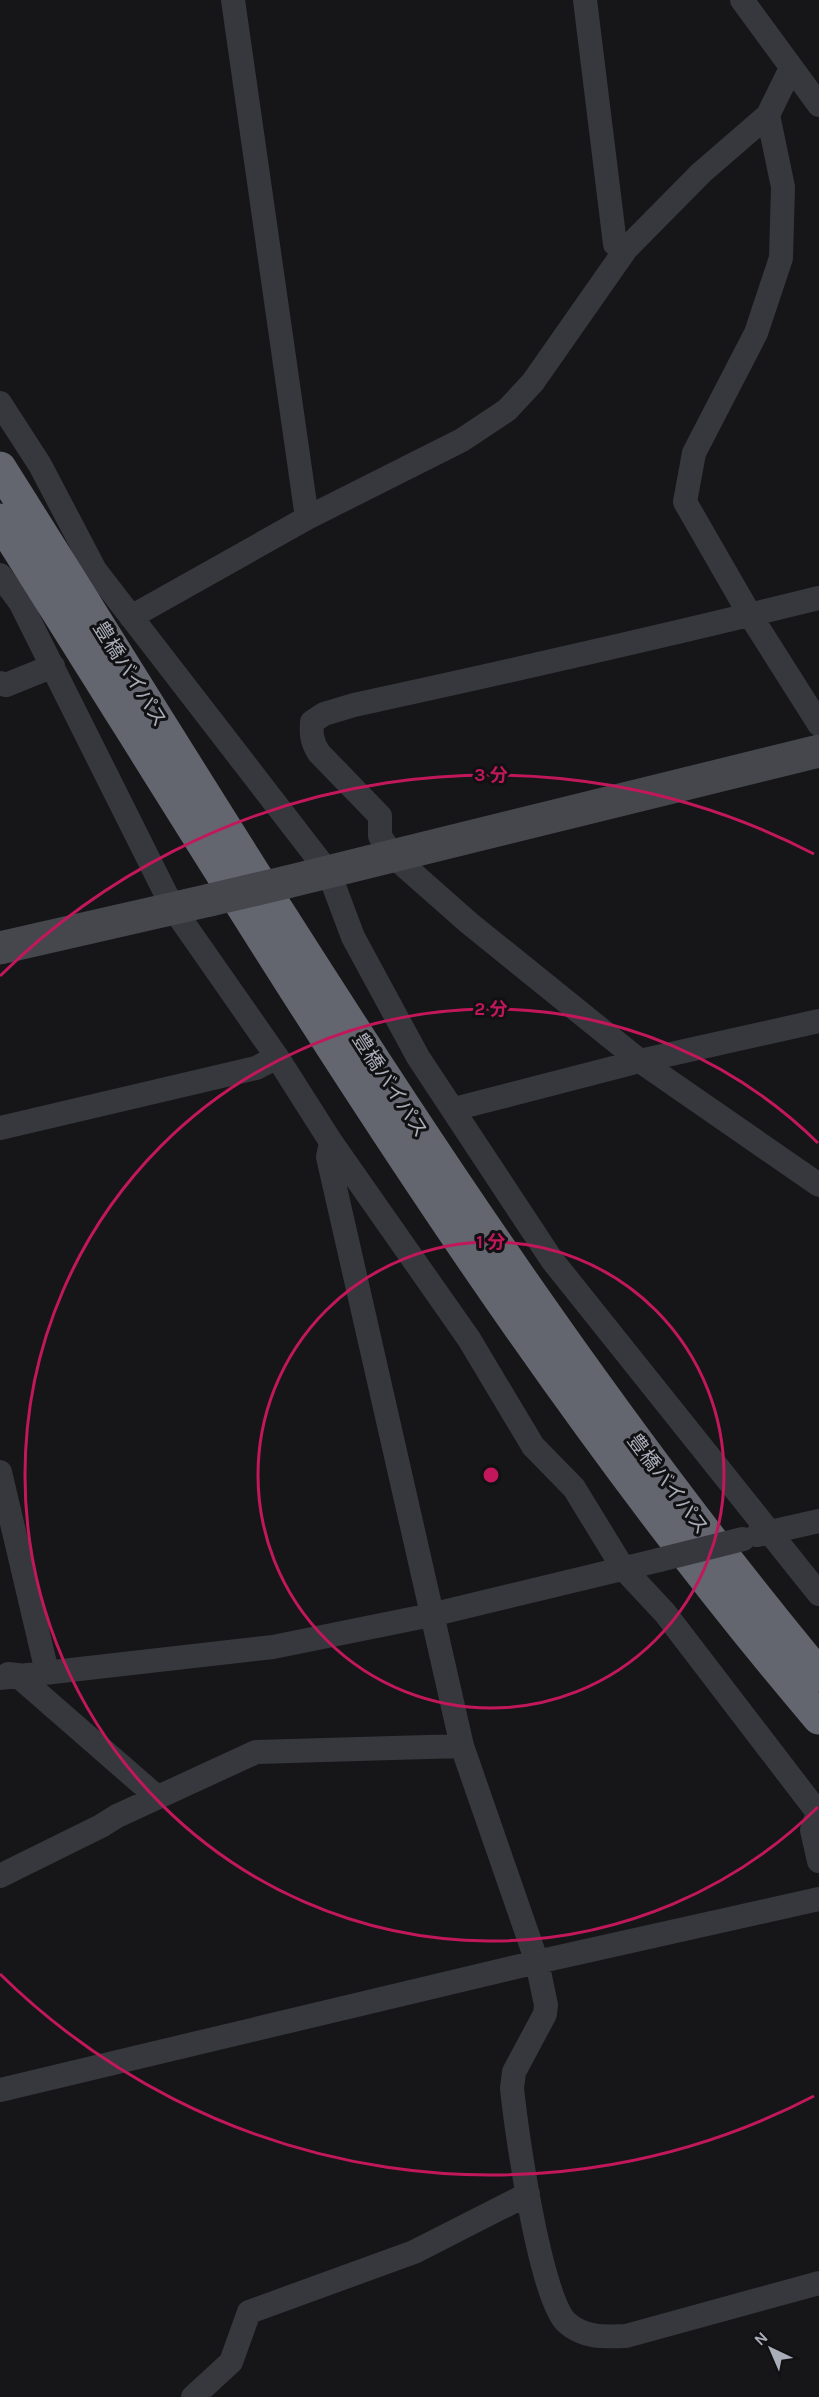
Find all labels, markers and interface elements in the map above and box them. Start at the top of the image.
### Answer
street label: 豊橋バイパス [89,617,171,731]
text: 3 分 [474,764,508,786]
text: 2 分 [474,998,508,1020]
street label: 豊橋バイパス [348,1029,432,1141]
text: 1 分 [477,1231,505,1253]
street label: 豊橋バイパス [623,1429,713,1539]
centre of rings [481,1465,501,1485]
north arrow [741,2319,801,2379]
text: N [750,2328,772,2349]

